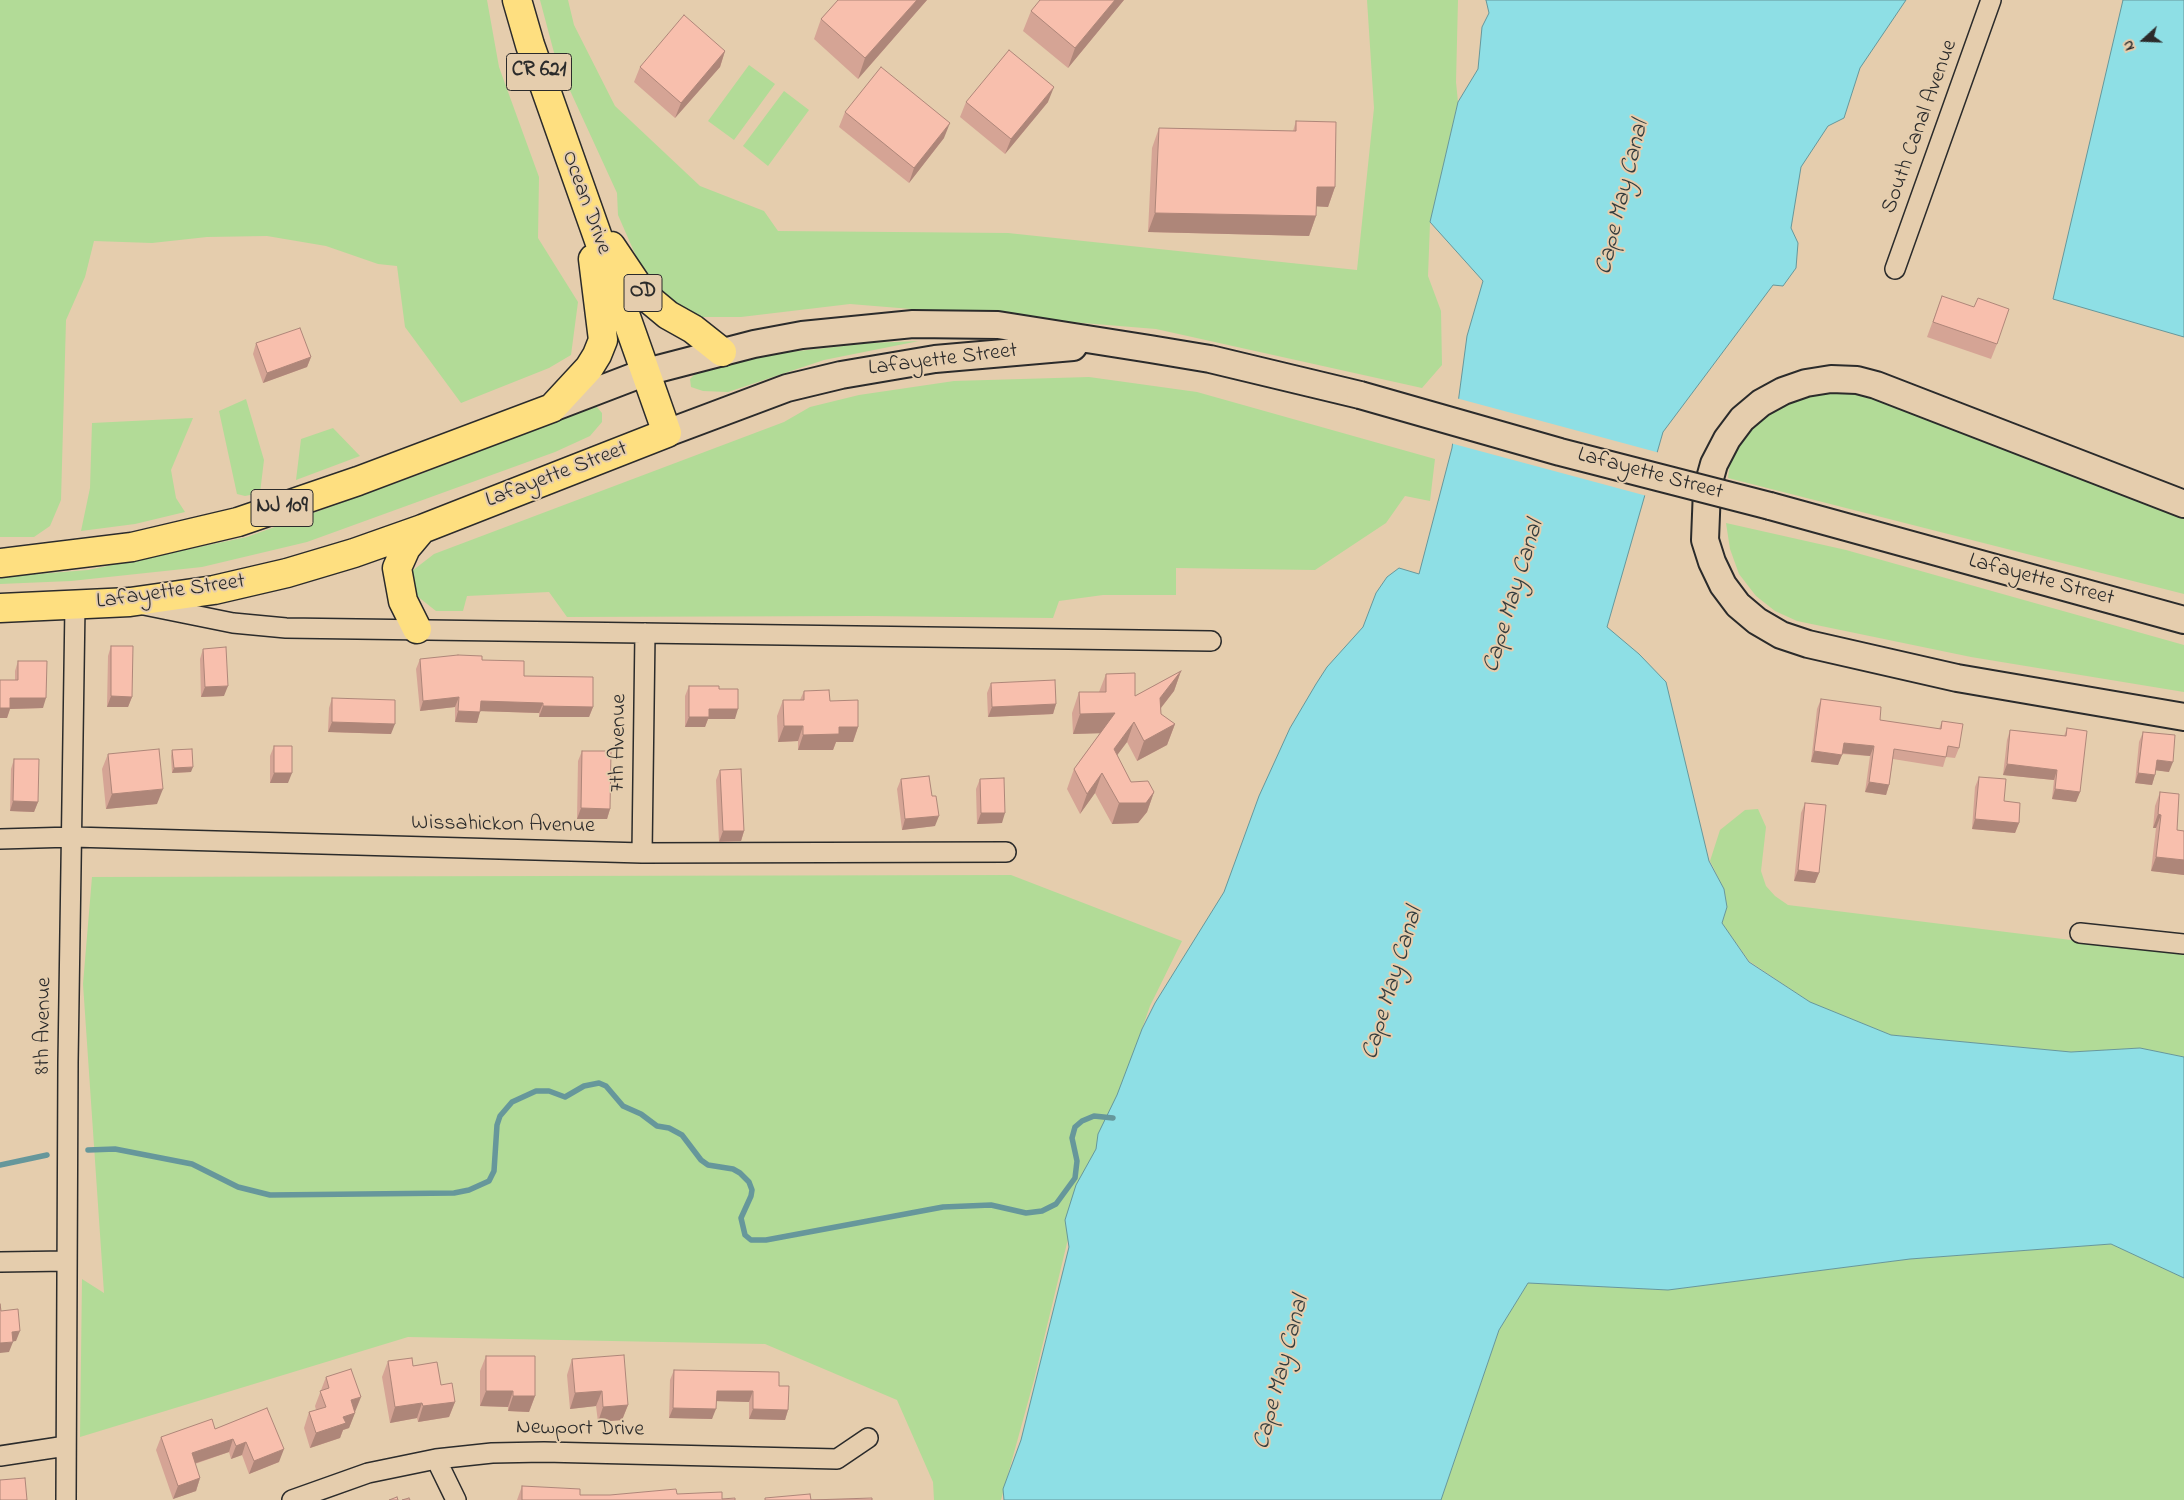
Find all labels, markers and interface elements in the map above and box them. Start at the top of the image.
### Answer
north arrow [2119,15,2169,65]
street label: South Canal Avenue [1877,36,1965,218]
text: N [2118,37,2141,53]
road number: CR 621 [506,54,572,90]
water label: Cape May Canal [1591,118,1657,278]
street label: Ocean Drive [554,148,616,258]
road number: OD [624,274,662,312]
street label: Lafayette Street [867,339,1019,383]
street label: Lafayette Street [482,437,632,515]
street label: Lafayette Street [1574,443,1726,507]
road number: NJ 109 [251,489,313,526]
water label: Cape May Canal [1478,517,1552,677]
street label: Lafayette Street [1965,549,2117,613]
street label: Lafayette Street [95,570,247,616]
street label: 7th Avenue [606,694,634,792]
street label: Wissahickon Avenue [411,811,595,841]
water label: Cape May Canal [1357,904,1431,1064]
street label: 8th Avenue [31,977,59,1075]
water label: Cape May Canal [1249,1293,1317,1453]
street label: Newport Drive [516,1416,644,1444]

